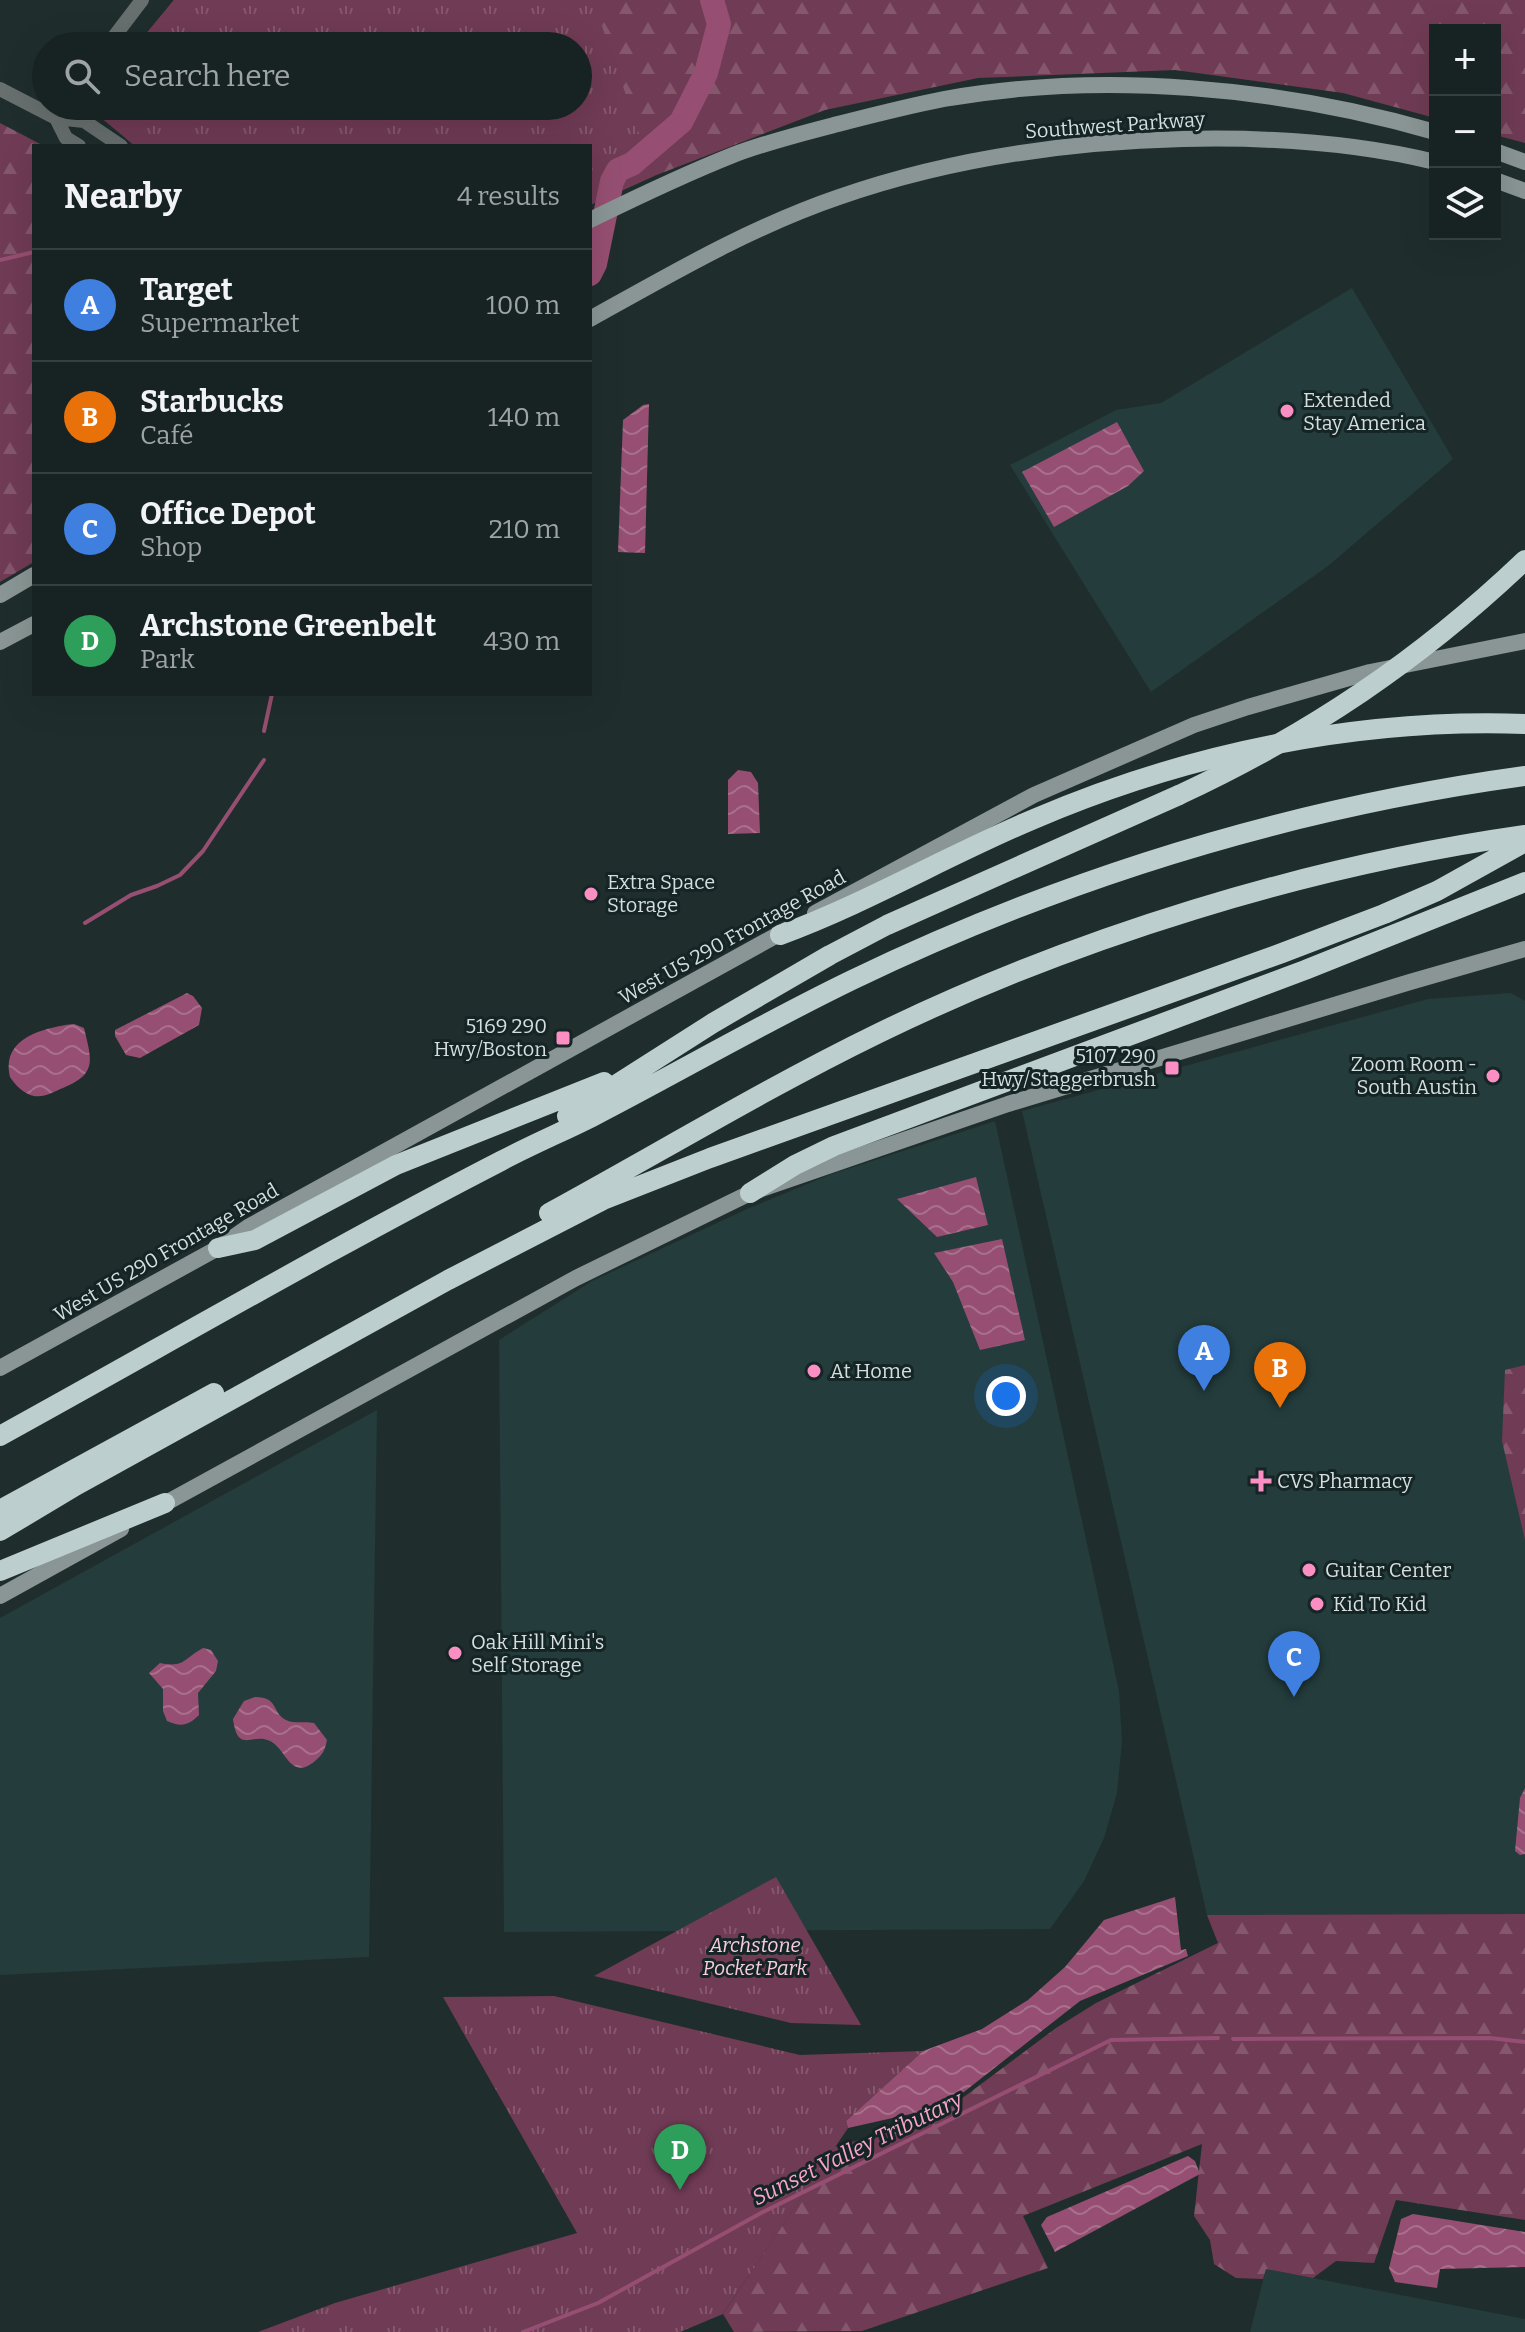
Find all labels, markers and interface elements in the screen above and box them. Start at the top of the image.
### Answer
map controls [1429,24,1501,240]
button: + [1429,24,1501,96]
search box [32,32,592,120]
icon: search [60,54,104,98]
text: Search here [124,58,291,94]
button: − [1429,96,1501,168]
street label: Southwest Parkway [1024,107,1206,143]
button: layers [1429,168,1501,240]
text: Nearby [64,176,182,217]
text: 4 results [457,181,560,212]
text: Target [140,272,233,308]
text: A [81,290,99,321]
text: 100 m [486,290,560,321]
text: Supermarket [140,308,300,339]
text: Starbucks [140,384,284,420]
place label: Extended Stay America [1303,388,1426,435]
text: B [82,402,98,433]
text: 140 m [488,402,560,433]
marker: Extended Stay America [1278,402,1296,420]
text: Café [140,420,194,451]
text: Office Depot [140,496,316,532]
text: C [82,514,98,545]
text: 210 m [489,514,560,545]
text: Shop [140,532,202,563]
text: Archstone Greenbelt [140,608,436,644]
text: D [81,626,99,657]
text: 430 m [483,626,560,657]
text: Park [140,644,195,675]
street label: West US 290 Frontage Road [614,865,850,1009]
place label: Extra Space Storage [607,870,715,917]
marker: Extra Space Storage [582,885,600,903]
place label: 5169 290 Hwy/Boston [434,1014,547,1061]
marker: 5169 290 Hwy/Boston [554,1029,572,1047]
place label: 5107 290 Hwy/Staggerbrush [981,1044,1157,1091]
place label: Zoom Room - South Austin [1351,1052,1477,1099]
marker: 5107 290 Hwy/Staggerbrush [1163,1059,1181,1077]
marker: Zoom Room - South Austin [1484,1067,1502,1085]
street label: West US 290 Frontage Road [49,1178,283,1326]
pin: A [1178,1325,1230,1391]
pin: B [1254,1342,1306,1408]
place label: At Home [830,1359,912,1383]
marker: At Home [805,1362,823,1380]
your location [986,1376,1026,1416]
place label: CVS Pharmacy [1277,1469,1413,1493]
marker: CVS Pharmacy [1252,1472,1270,1490]
place label: Guitar Center [1325,1558,1452,1582]
marker: Guitar Center [1300,1561,1318,1579]
place label: Kid To Kid [1333,1592,1427,1616]
marker: Kid To Kid [1308,1595,1326,1613]
place label: Oak Hill Mini's Self Storage [471,1630,604,1677]
pin: C [1268,1631,1320,1697]
marker: Oak Hill Mini's Self Storage [446,1644,464,1662]
park label: Archstone Pocket Park [703,1933,808,1980]
water label: Sunset Valley Tributary [747,2085,969,2211]
pin: D [654,2124,706,2190]

